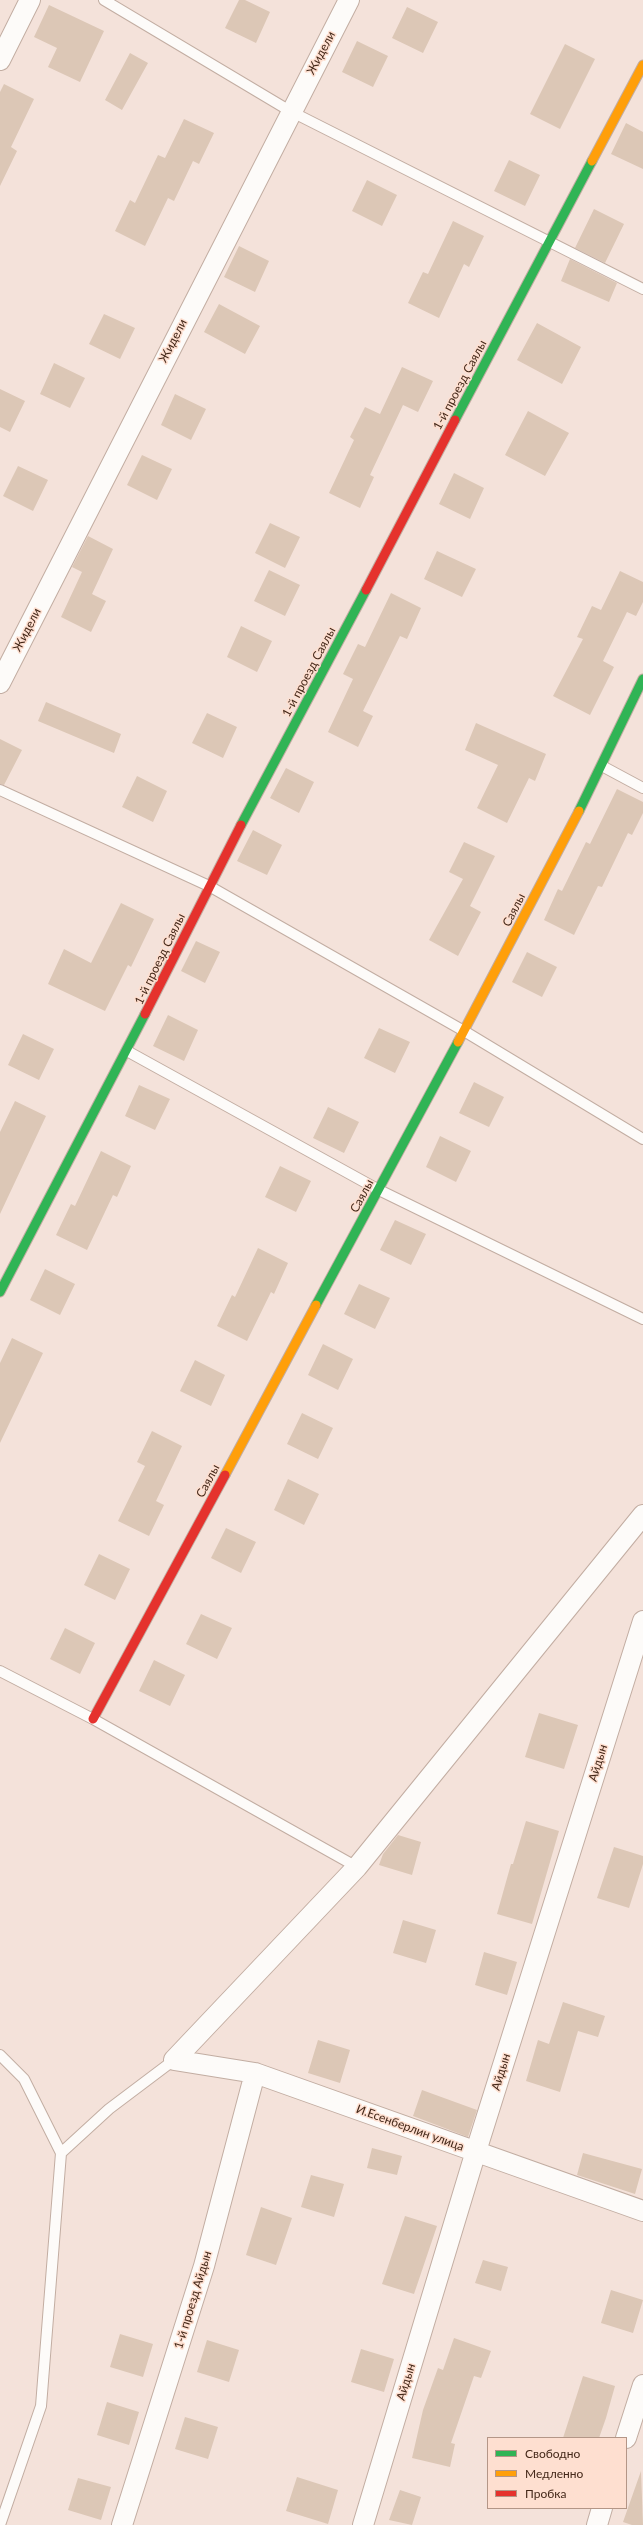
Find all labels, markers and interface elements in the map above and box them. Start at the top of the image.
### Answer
street label: Жидели [304,29,338,77]
street label: Жидели [156,317,190,365]
street label: 1-й проезд Саялы [430,338,490,432]
street label: Жидели [10,606,44,654]
street label: 1-й проезд Саялы [279,625,339,719]
street label: Саялы [500,891,528,929]
street label: 1-й проезд Саялы [132,911,188,1007]
street label: Саялы [347,1177,377,1215]
street label: Саялы [193,1462,223,1500]
street label: Айдын [586,1743,610,1783]
street label: Айдын [489,2052,513,2092]
street label: И.Есенберлин улица [354,2102,466,2154]
street label: 1-й проезд Айдын [171,2249,215,2351]
street label: Айдын [394,2362,418,2402]
legend [487,2437,627,2509]
text: Свободно [525,2446,580,2461]
text: Медленно [525,2466,583,2481]
text: Пробка [525,2486,566,2501]

